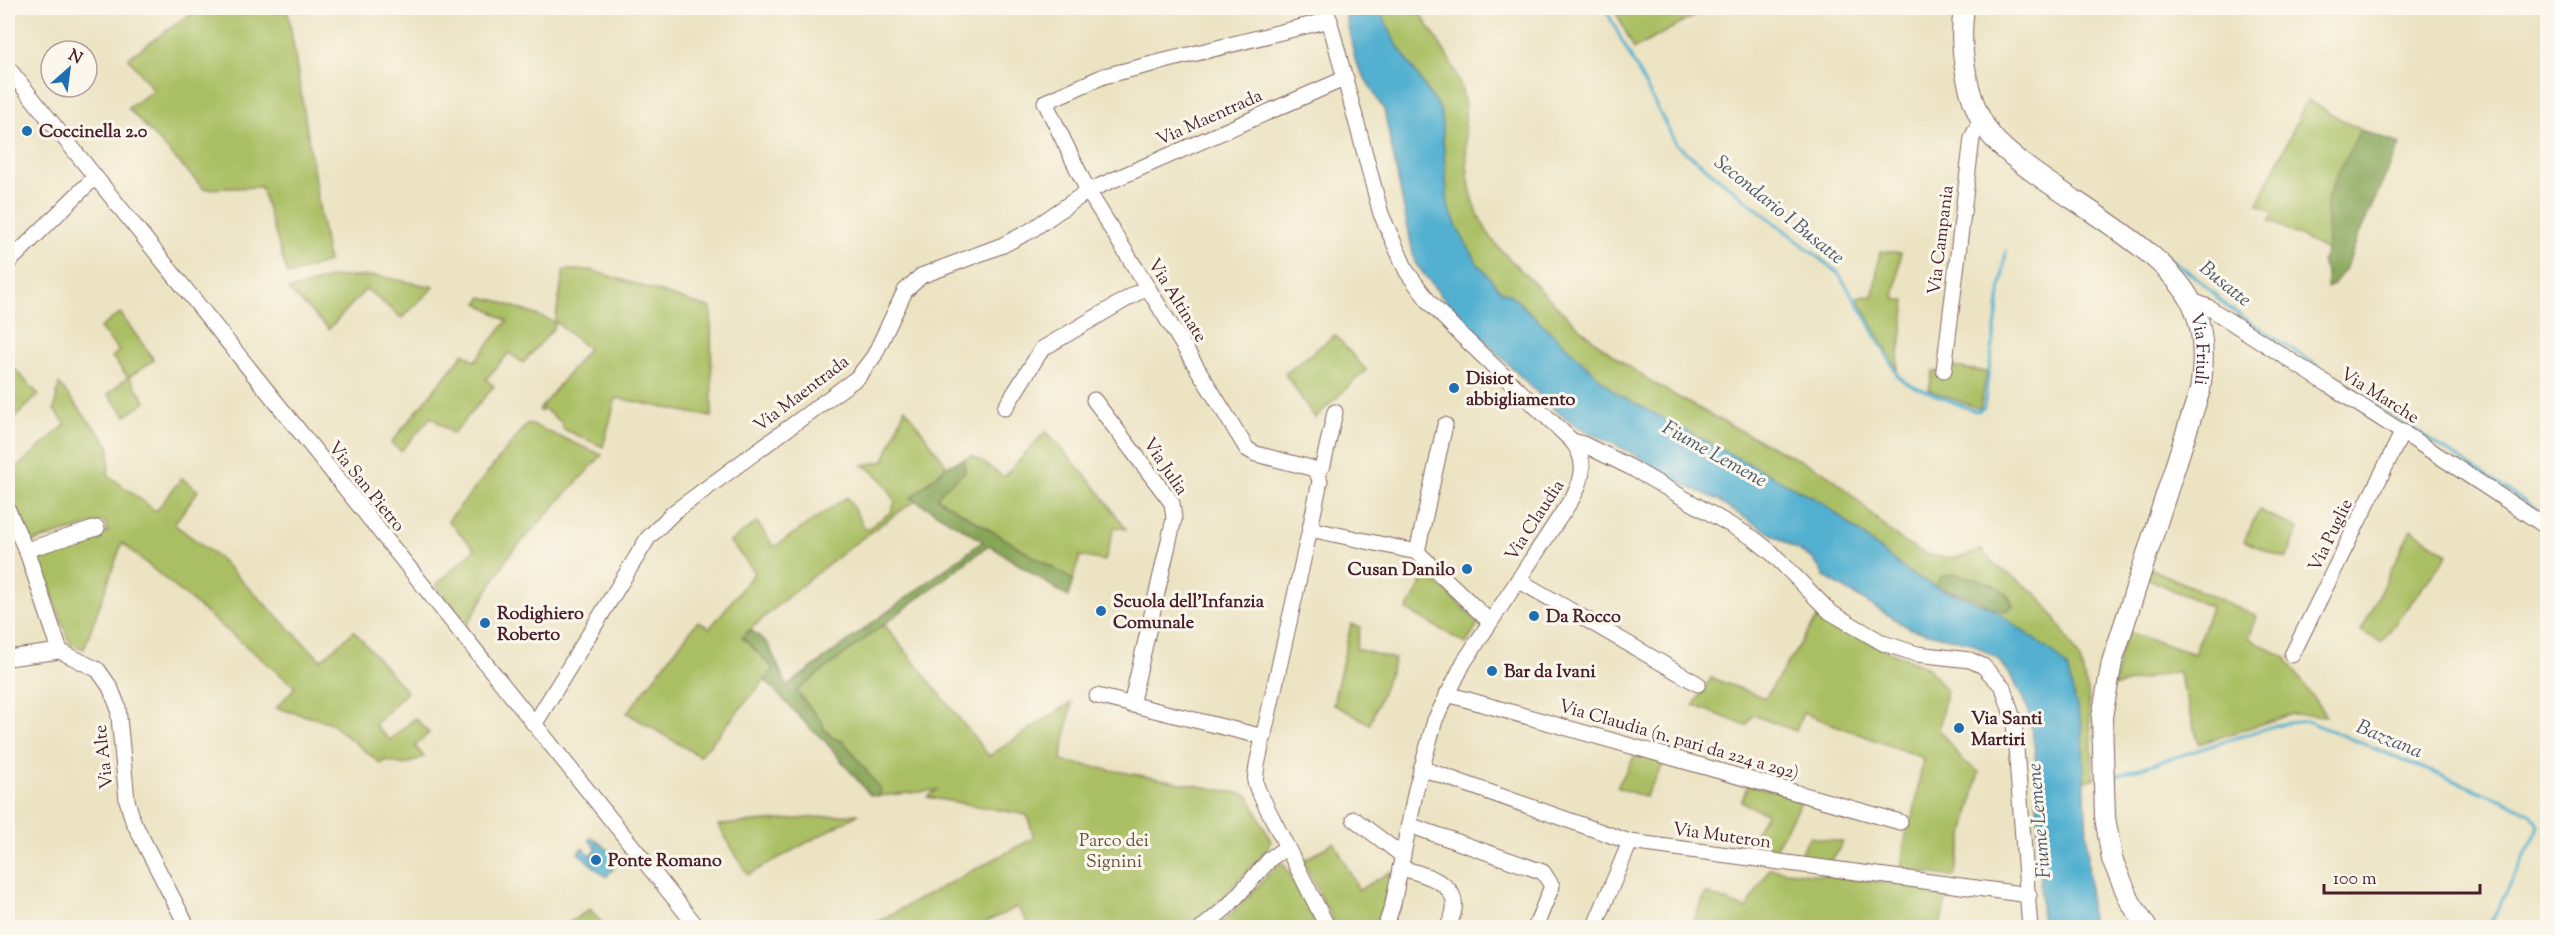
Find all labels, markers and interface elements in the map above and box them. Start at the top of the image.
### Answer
north arrow [39,39,99,99]
text: N [64,45,86,71]
street label: Via Maentrada [1153,84,1267,154]
place label: Coccinella 2.0 [39,120,148,146]
marker: Coccinella 2.0 [20,124,34,138]
water label: Secondario I Busatte [1707,149,1850,273]
street label: Via Campania [1922,184,1962,297]
street label: Via Altinate [1140,254,1212,348]
water label: Busatte [2192,255,2257,315]
street label: Via Friuli [2182,310,2214,387]
street label: Via Maentrada [749,350,855,439]
street label: Via Marche [2334,362,2424,431]
place label: Disiot abbigliamento [1466,367,1576,414]
marker: Disiot abbigliamento [1447,381,1461,395]
water label: Fiume Lemene [1656,414,1771,496]
street label: Via Julia [1135,433,1193,501]
street label: Via San Pietro [321,436,410,538]
street label: Via Claudia [1500,475,1572,567]
street label: Via Puglie [2303,495,2361,577]
place label: Cusan Danilo [1348,558,1455,584]
marker: Cusan Danilo [1460,562,1474,576]
place label: Scuola dell'Infanzia Comunale [1113,590,1265,637]
place label: Rodighiero Roberto [497,602,584,649]
marker: Scuola dell'Infanzia Comunale [1094,604,1108,618]
place label: Da Rocco [1546,605,1621,631]
marker: Da Rocco [1527,609,1541,623]
marker: Rodighiero Roberto [478,616,492,630]
place label: Bar da Ivani [1504,660,1597,686]
marker: Bar da Ivani [1485,664,1499,678]
street label: Via Claudia (n. pari da 224 a 292) [1555,694,1802,788]
place label: Via Santi Martiri [1971,707,2043,754]
water label: Bazzana [2351,713,2427,767]
marker: Via Santi Martiri [1952,721,1966,735]
street label: Via Alte [89,723,121,790]
water label: Fiume Lemene [2021,762,2060,880]
street label: Via Muteron [1671,817,1773,857]
park label: Parco dei Signini [1079,829,1149,876]
place label: Ponte Romano [608,849,722,875]
marker: Ponte Romano [589,853,603,867]
scale bar [2324,857,2480,895]
text: 100 m [2333,867,2377,893]

